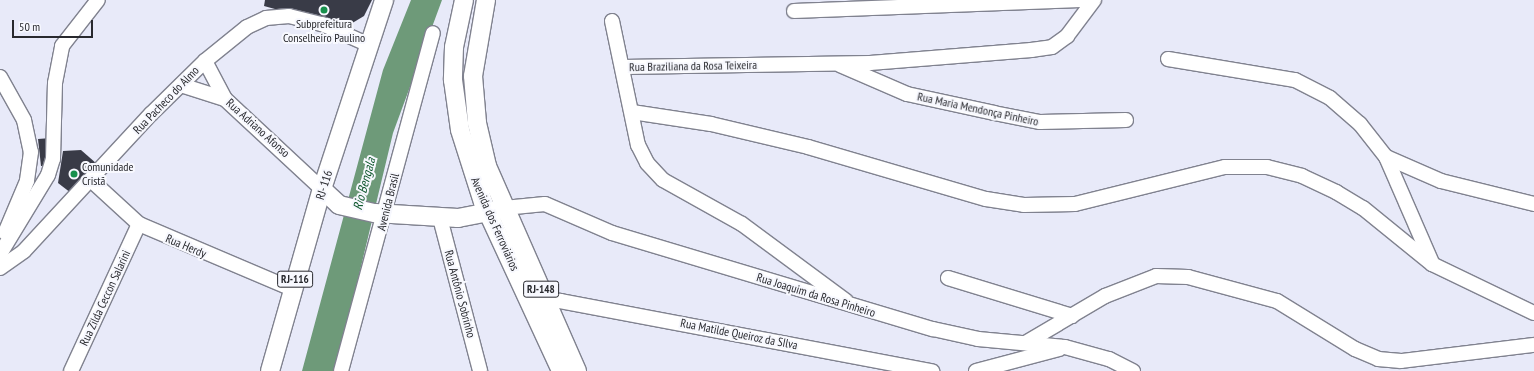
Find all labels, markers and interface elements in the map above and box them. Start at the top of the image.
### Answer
marker: Subprefeitura Conselheiro Paulino [319,5,329,15]
scale bar [14,12,95,38]
place label: Subprefeitura Conselheiro Paulino [283,17,365,45]
text: 50 m [19,19,40,34]
street label: Rua Braziliana da Rosa Teixeira [629,58,757,74]
street label: Rua Pacheco do Almo [130,63,202,137]
street label: Rua Maria Mendonça Pinheiro [916,89,1040,129]
street label: Rua Adriano Afonso [223,95,293,161]
water label: Rio Bengala [351,156,379,212]
place label: Comunidade Cristã [82,160,133,188]
street label: RJ- 116 [313,168,335,202]
marker: Comunidade Cristã [69,169,79,179]
street label: Avenida Brasil [374,172,402,232]
street label: Avenida dos Ferroviários [468,175,522,273]
street label: Rua Herdy [164,231,208,261]
street label: Rua Zilda Ceccon Salarini [77,248,133,348]
street label: Rua Antônio Sobrinho [441,248,479,340]
road number: RJ-116 [277,270,313,288]
street label: Rua Joaquim da Rosa Pinheiro [755,270,877,320]
road number: RJ-148 [523,280,559,298]
street label: Rua Matilde Queiroz da SIlva [679,316,799,352]

